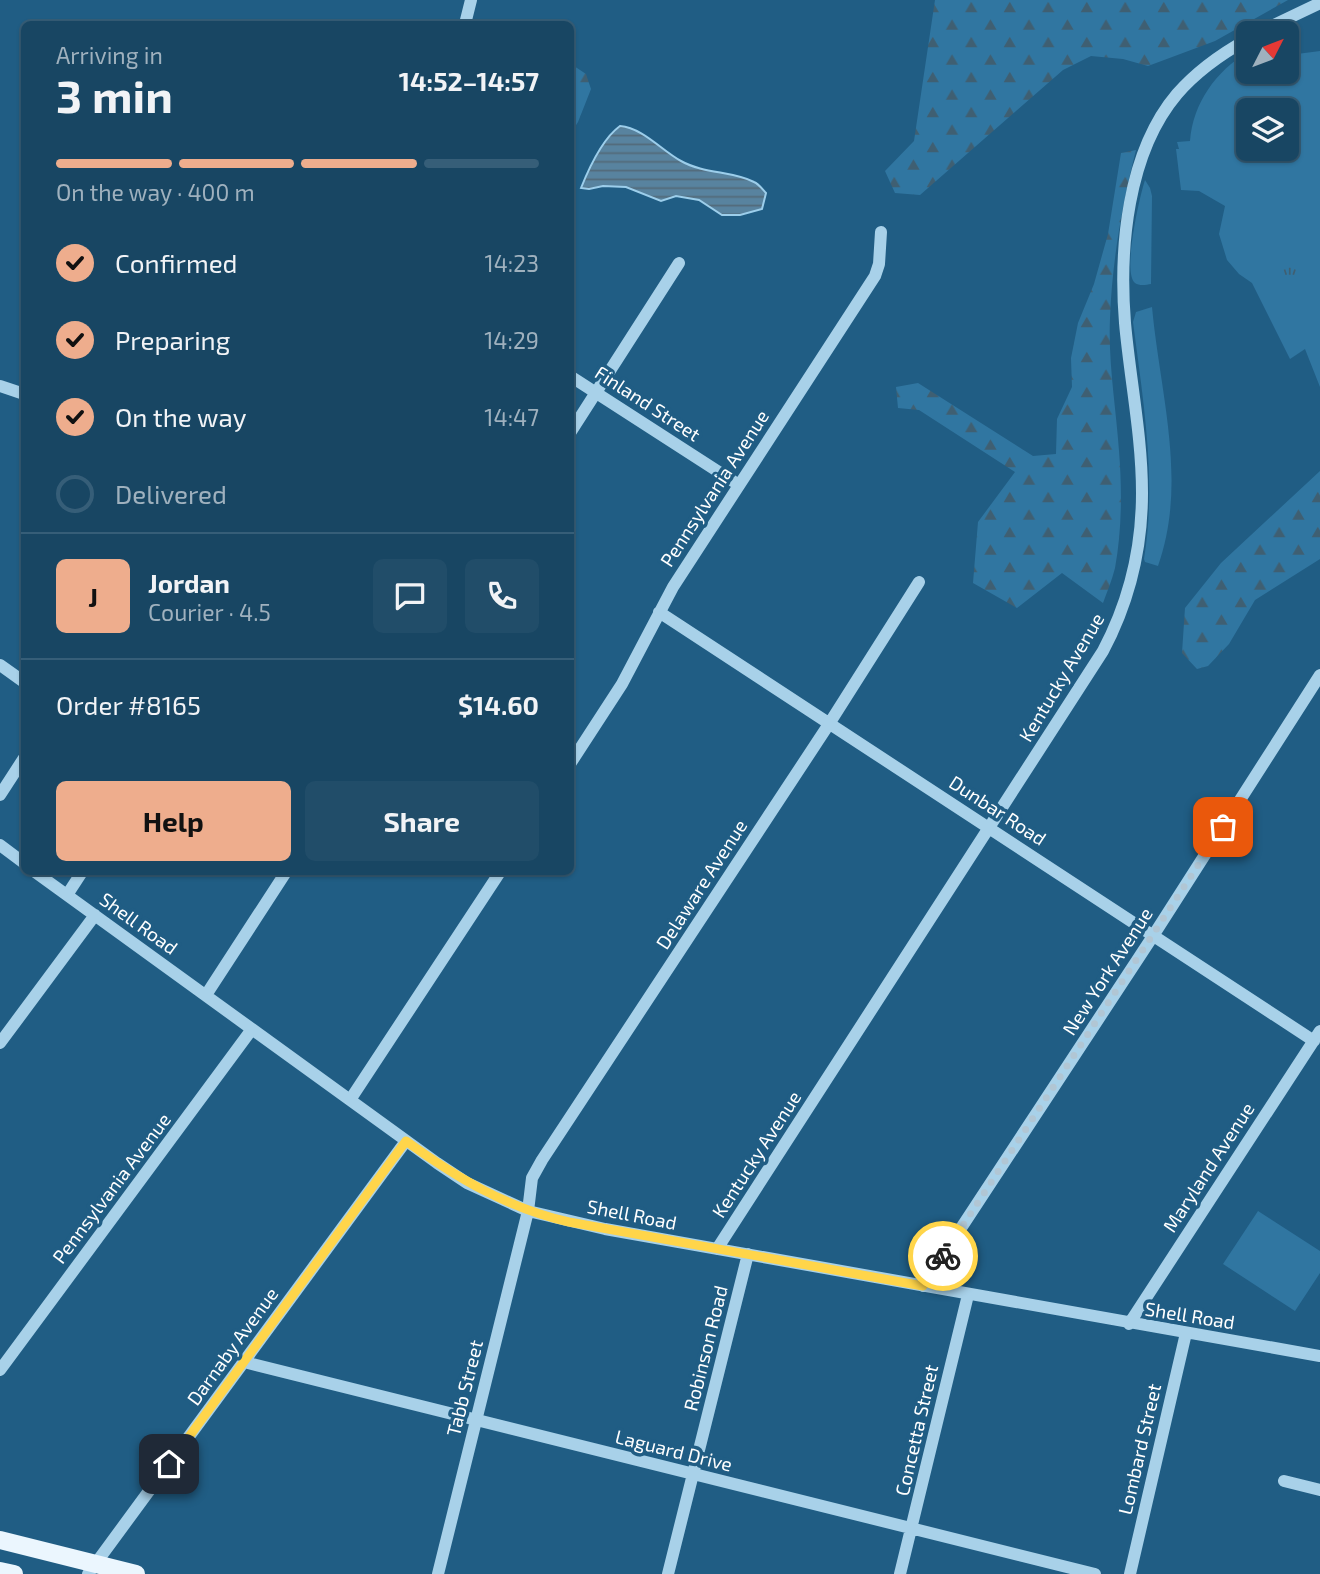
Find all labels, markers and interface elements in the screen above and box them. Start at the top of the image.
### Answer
north arrow [1236,21,1298,84]
map controls [1236,21,1299,161]
text: Arriving in [56,41,163,69]
text: 14:52–14:57 [399,65,539,96]
text: 3 min [56,67,173,122]
button: layers [1236,98,1299,161]
text: On the way · 400 m [56,178,255,206]
icon: check [56,244,94,282]
text: Confirmed [115,247,238,278]
text: 14:23 [485,249,539,277]
icon: check [56,321,94,359]
text: Preparing [115,324,230,355]
text: 14:29 [484,326,539,354]
street label: Finland Street [591,360,705,446]
icon: check [56,398,94,436]
text: On the way [115,401,246,432]
text: 14:47 [484,403,539,431]
street label: Pennsylvania Avenue [655,405,773,571]
text: Delivered [115,478,227,509]
button: chat [373,559,447,633]
button: phone [465,559,539,633]
text: Jordan [148,567,230,598]
text: J [88,581,98,612]
text: Courier · 4.5 [148,598,271,626]
street label: Kentucky Avenue [1013,608,1109,746]
text: Order #8165 [56,689,201,720]
text: $14.60 [458,689,539,720]
street label: Dunbar Road [945,770,1051,850]
button: Help [56,781,291,861]
button: Share [305,781,539,861]
pin [1193,797,1253,857]
icon: bag [1204,808,1242,846]
street label: Delaware Avenue [651,815,751,953]
street label: Shell Road [96,887,182,959]
street label: New York Avenue [1057,903,1157,1039]
street label: Kentucky Avenue [707,1086,805,1222]
street label: Maryland Avenue [1157,1098,1259,1236]
street label: Pennsylvania Avenue [47,1108,175,1268]
street label: Shell Road [585,1194,679,1234]
courier [908,1221,978,1291]
icon: bike [924,1237,962,1275]
street label: Darnaby Avenue [182,1283,282,1409]
street label: Robinson Road [678,1283,732,1413]
street label: Shell Road [1143,1297,1237,1333]
street label: Tabb Street [441,1337,487,1439]
street label: Concetta Street [890,1362,942,1498]
street label: Lombard Street [1113,1381,1165,1517]
street label: Laguard Drive [613,1424,735,1476]
pin [139,1434,199,1494]
icon: home [150,1445,188,1483]

